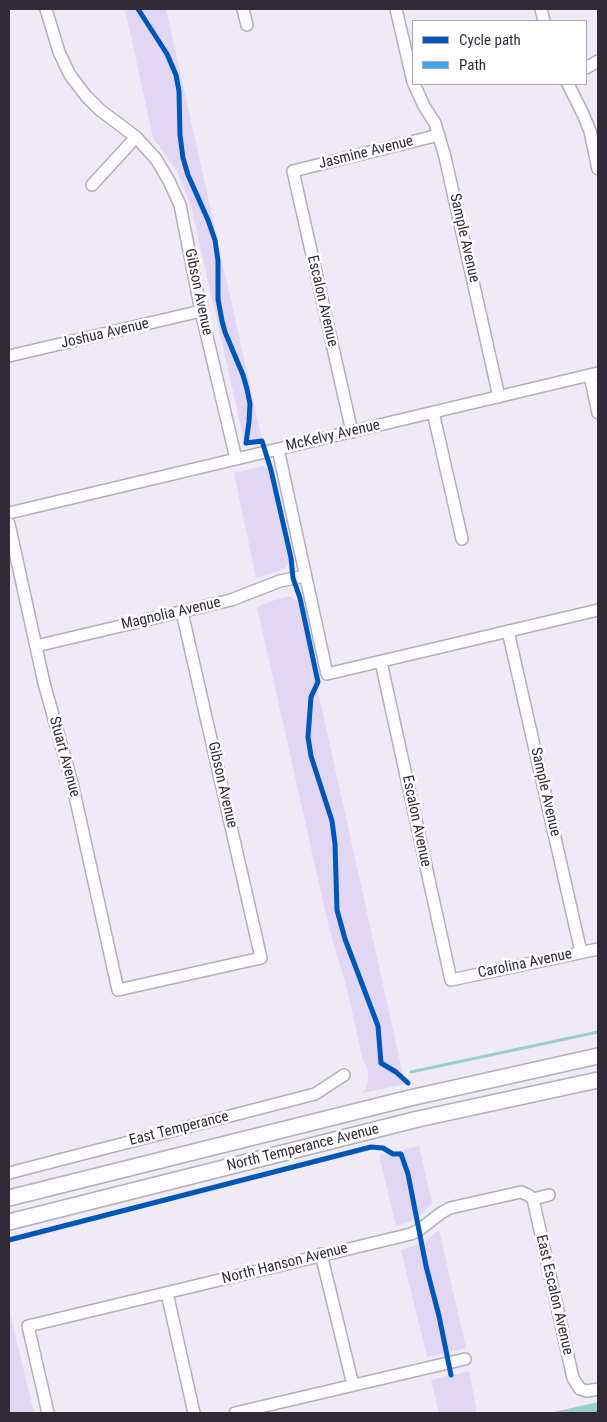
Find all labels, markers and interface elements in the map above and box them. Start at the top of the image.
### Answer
legend [412,20,587,85]
text: Cycle path [459,31,521,49]
text: Path [459,56,486,74]
street label: Jasmine Avenue [317,133,415,173]
street label: Sample Avenue [445,192,483,284]
street label: Gibson Avenue [180,247,216,337]
street label: Escalon Avenue [303,254,341,348]
street label: Joshua Avenue [59,315,151,353]
street label: McKelvy Avenue [284,416,382,456]
street label: Magnolia Avenue [120,594,222,634]
street label: Stuart Avenue [45,715,83,799]
street label: Gibson Avenue [203,740,241,830]
street label: Sample Avenue [526,746,564,838]
street label: Escalon Avenue [398,774,434,868]
street label: Carolina Avenue [476,945,574,983]
street label: East Temperance [127,1108,231,1150]
street label: North Temperance Avenue [225,1120,381,1176]
street label: East Escalon Avenue [531,1233,577,1357]
street label: North Hanson Avenue [220,1240,350,1288]

